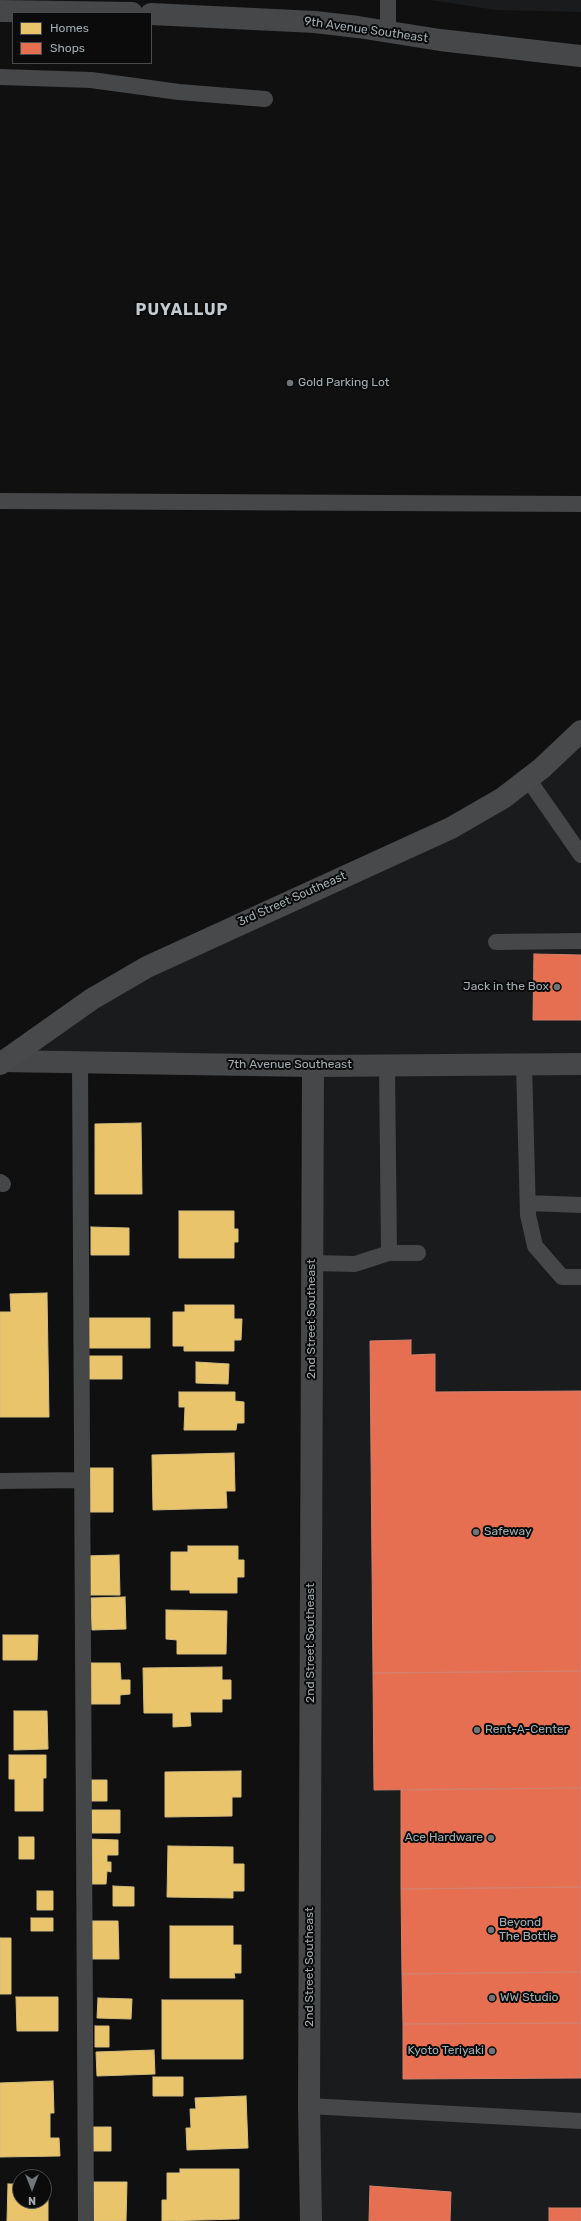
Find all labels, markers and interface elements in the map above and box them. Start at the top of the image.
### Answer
legend [12,12,152,64]
street label: 9th Avenue Southeast [303,14,429,46]
text: Homes [50,21,89,35]
text: Shops [50,41,85,55]
district label: PUYALLUP [136,300,228,320]
place label: Gold Parking Lot [298,376,389,390]
marker: Gold Parking Lot [285,378,295,388]
street label: 3rd Street Southeast [236,869,348,929]
place label: Jack in the Box [463,980,549,994]
marker: Jack in the Box [552,982,562,992]
street label: 7th Avenue Southeast [228,1058,352,1072]
street label: 2nd Street Southeast [305,1259,319,1379]
place label: Safeway [484,1525,532,1539]
marker: Safeway [471,1527,481,1537]
street label: 2nd Street Southeast [304,1583,318,1703]
place label: Rent-A-Center [485,1723,568,1737]
marker: Rent-A-Center [472,1725,482,1735]
place label: Ace Hardware [405,1831,483,1845]
marker: Ace Hardware [486,1833,496,1843]
street label: 2nd Street Southeast [303,1907,317,2027]
place label: Beyond The Bottle [499,1916,557,1944]
marker: Beyond The Bottle [486,1925,496,1935]
place label: WW Studio [500,1991,558,2005]
marker: WW Studio [487,1993,497,2003]
place label: Kyoto Teriyaki [408,2044,484,2058]
marker: Kyoto Teriyaki [487,2046,497,2056]
north arrow [12,2169,52,2209]
text: N [28,2194,36,2207]

